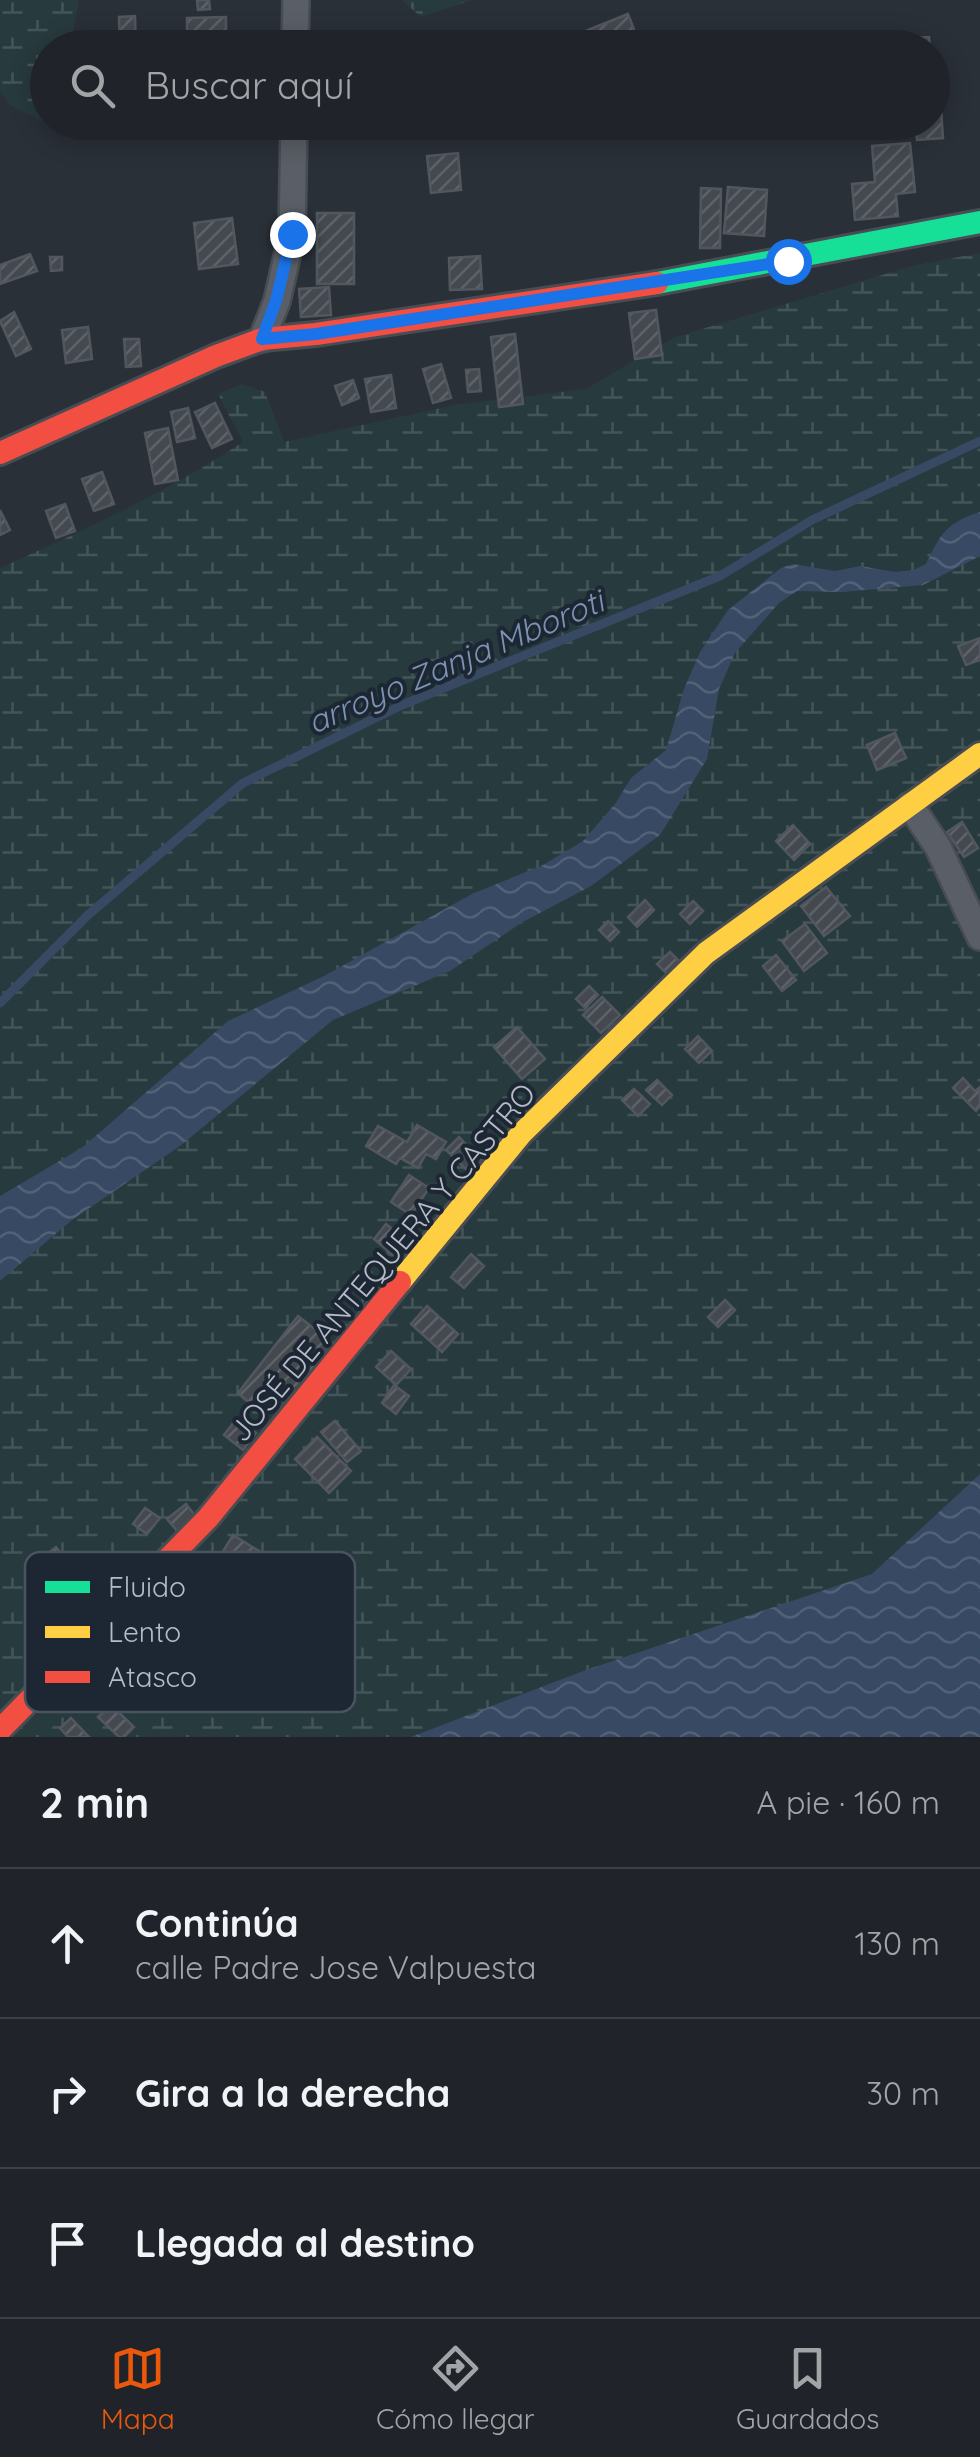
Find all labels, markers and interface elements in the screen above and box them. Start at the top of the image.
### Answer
search box [30,30,950,140]
icon: search [65,58,120,113]
text: Buscar aquí [145,61,353,109]
route end [270,212,316,258]
route start [766,239,812,285]
water label: arroyo Zanja Mboroti [301,579,612,742]
street label: JOSÉ DE ANTEQUERA Y CASTRO [221,1075,543,1449]
legend [25,1552,355,1712]
text: Fluido [108,1569,186,1604]
text: Lento [108,1614,181,1649]
text: Atasco [108,1659,197,1694]
text: 2 min [40,1776,149,1829]
text: A pie · 160 m [757,1782,940,1822]
text: Continúa [135,1899,299,1947]
icon: ahead [40,1916,95,1971]
text: 130 m [854,1923,940,1963]
text: calle Padre Jose Valpuesta [135,1947,536,1987]
icon: right [40,2066,95,2121]
text: Gira a la derecha [135,2069,450,2117]
text: 30 m [866,2073,940,2113]
icon: arrive [40,2216,95,2271]
text: Llegada al destino [135,2219,475,2267]
tab: Mapa [101,2341,175,2436]
tab: Cómo llegar [376,2341,535,2436]
tab: Guardados [736,2341,879,2436]

